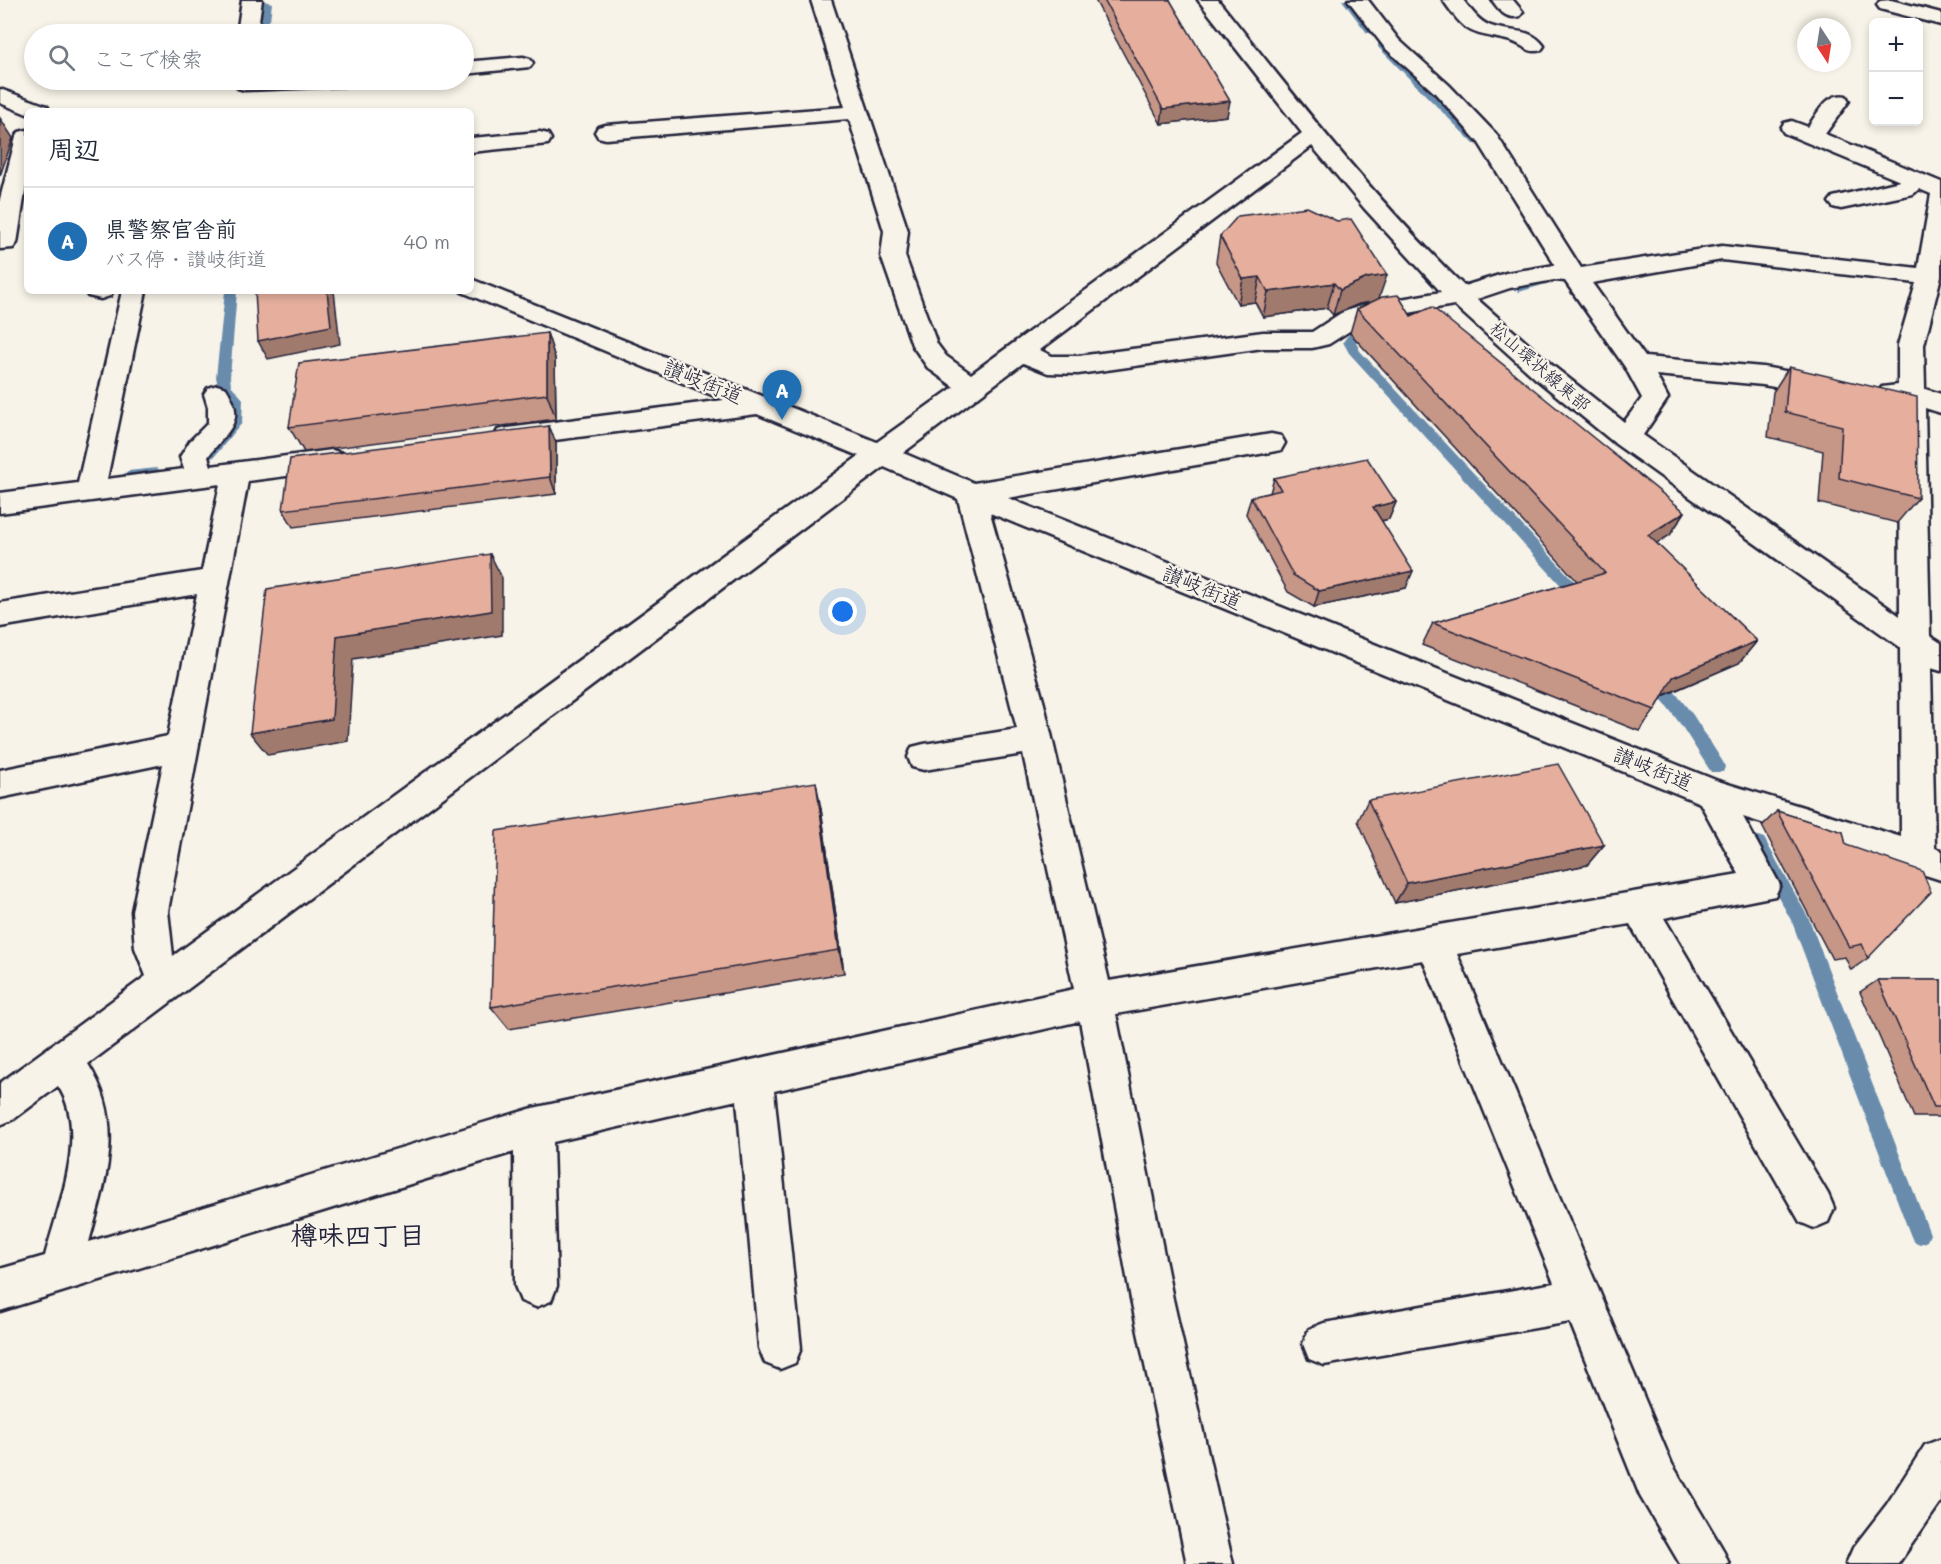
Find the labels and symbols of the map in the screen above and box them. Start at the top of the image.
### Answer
north arrow [1797,18,1851,72]
street label: 松山環状線東部 [1485,316,1596,417]
street label: 讃岐街道 [660,352,748,409]
pin: A [762,370,802,420]
street label: 讃岐街道 [1159,558,1247,615]
your location [828,597,857,626]
street label: 讃岐街道 [1610,739,1698,796]
district label: 樽味四丁目 [291,1217,426,1252]

